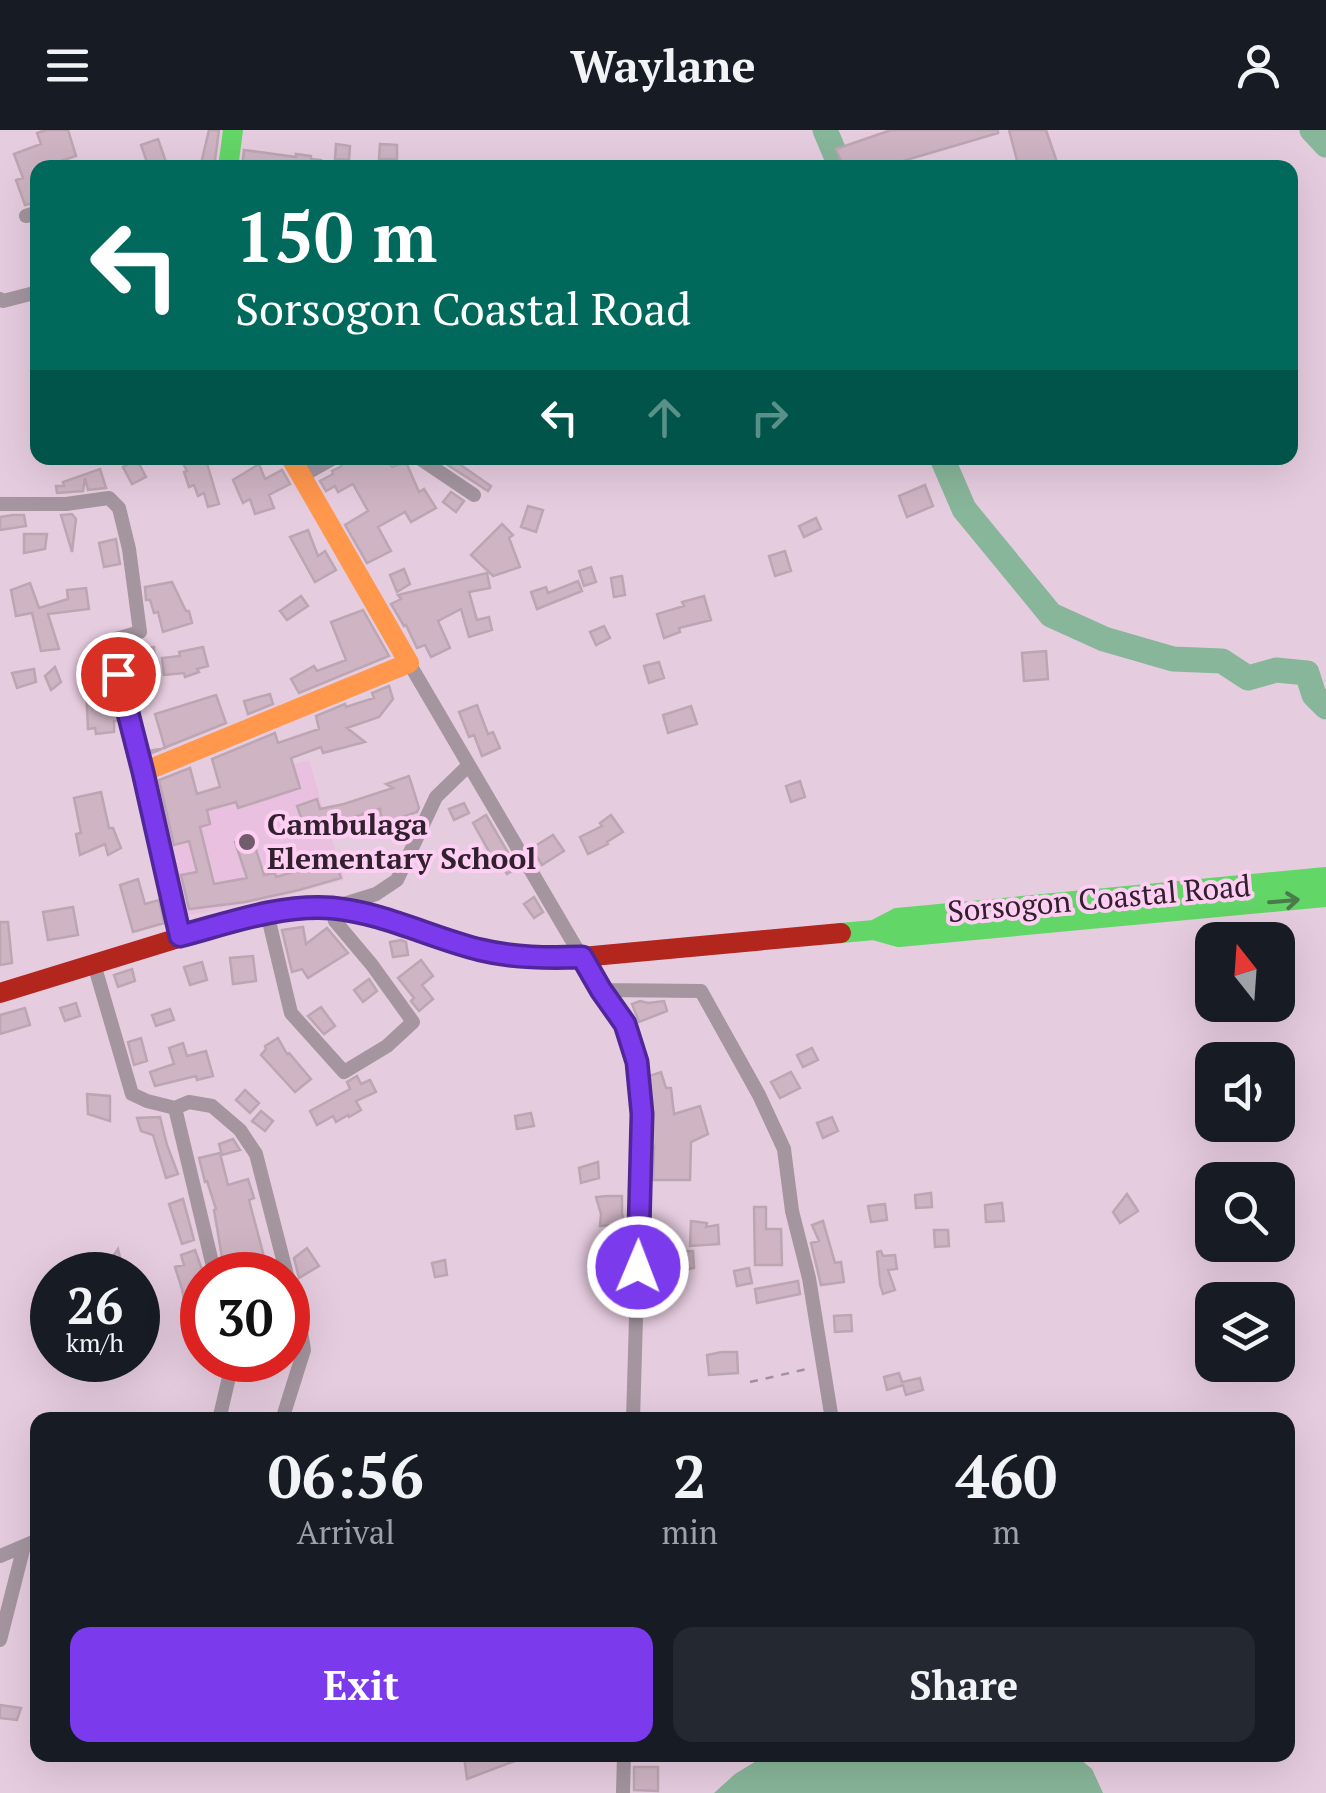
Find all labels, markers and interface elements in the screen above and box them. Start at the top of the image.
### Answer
text: Waylane [570,35,756,95]
icon: menu [40,38,95,93]
icon: person [1231,38,1286,93]
text: 150 m [235,189,437,282]
icon: left [70,200,200,330]
text: Sorsogon Coastal Road [235,278,691,338]
icon: left [532,390,587,445]
icon: ahead [637,390,692,445]
icon: right [742,390,797,445]
pin [76,632,161,717]
icon: arrive [91,647,146,702]
place label: Cambulaga Elementary School [267,804,536,878]
marker: Cambulaga Elementary School [236,831,258,853]
street label: Sorsogon Coastal Road [946,865,1252,931]
one-way arrow [1268,891,1300,910]
north arrow [1195,922,1295,1022]
map controls [1195,922,1295,1382]
button: sound [1195,1042,1295,1142]
button: search [1195,1162,1295,1262]
position arrow [586,1215,690,1319]
speed limit sign: 30 [180,1252,310,1382]
text: 26 [67,1272,123,1338]
button: layers [1195,1282,1295,1382]
text: km/h [66,1326,124,1359]
text: 06:56 [268,1436,424,1515]
text: 2 [673,1436,707,1515]
text: 460 [956,1436,1057,1515]
text: Arrival [297,1511,395,1553]
text: min [662,1511,718,1553]
text: m [993,1511,1020,1553]
button: Exit [70,1627,653,1742]
button: Share [673,1627,1255,1742]

